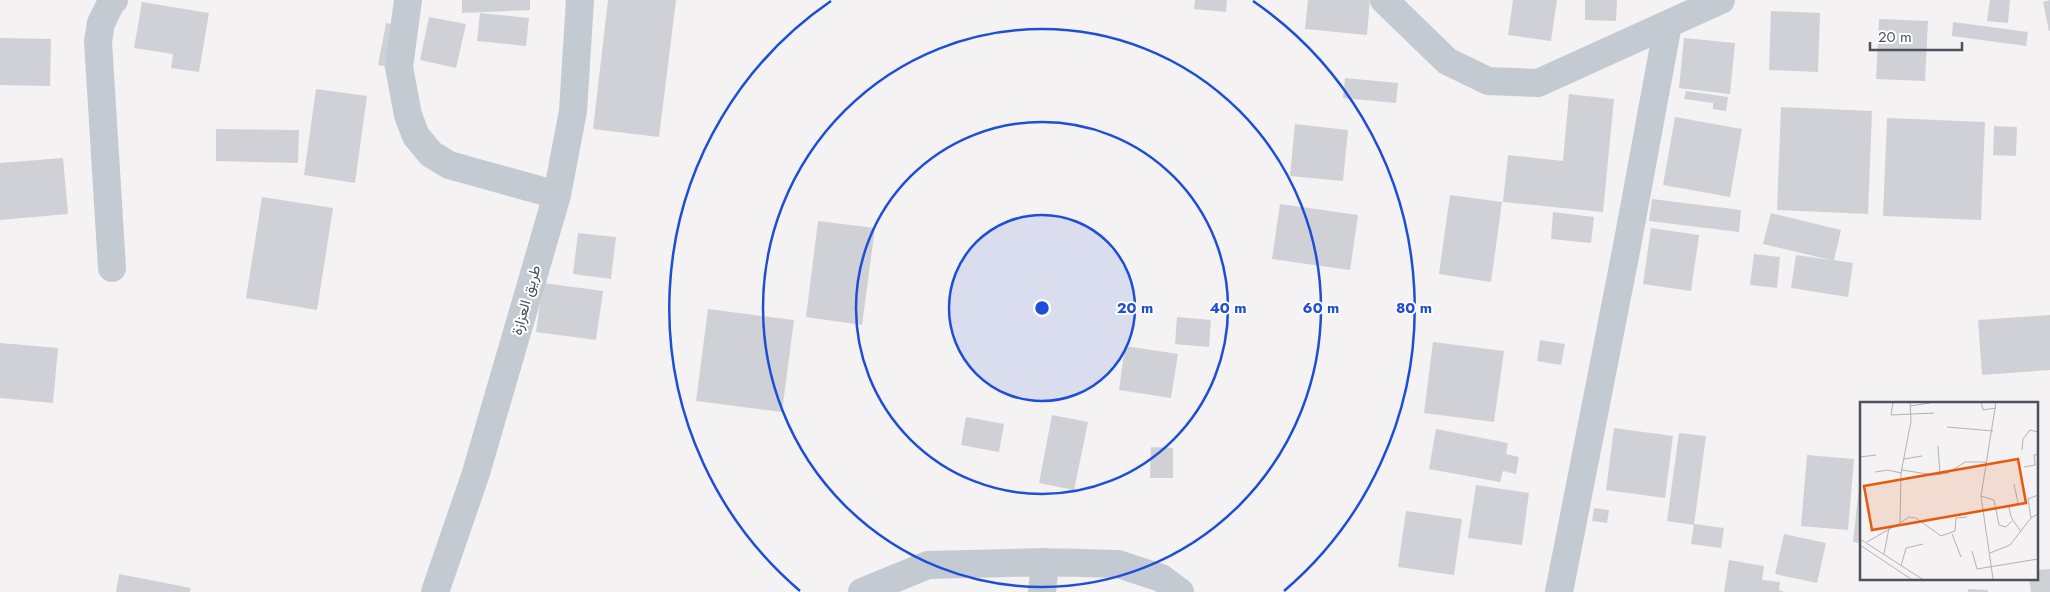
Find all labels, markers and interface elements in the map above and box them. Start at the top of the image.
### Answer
scale bar [1870,20,1962,52]
text: 20 m [1878,26,1912,48]
street label: طريق العزازة [506,262,547,338]
text: 20 m [1117,297,1153,319]
text: 40 m [1209,297,1247,319]
text: 60 m [1303,297,1339,319]
text: 80 m [1396,297,1432,319]
centre of rings [1033,299,1051,317]
inset map [1860,402,2038,580]

